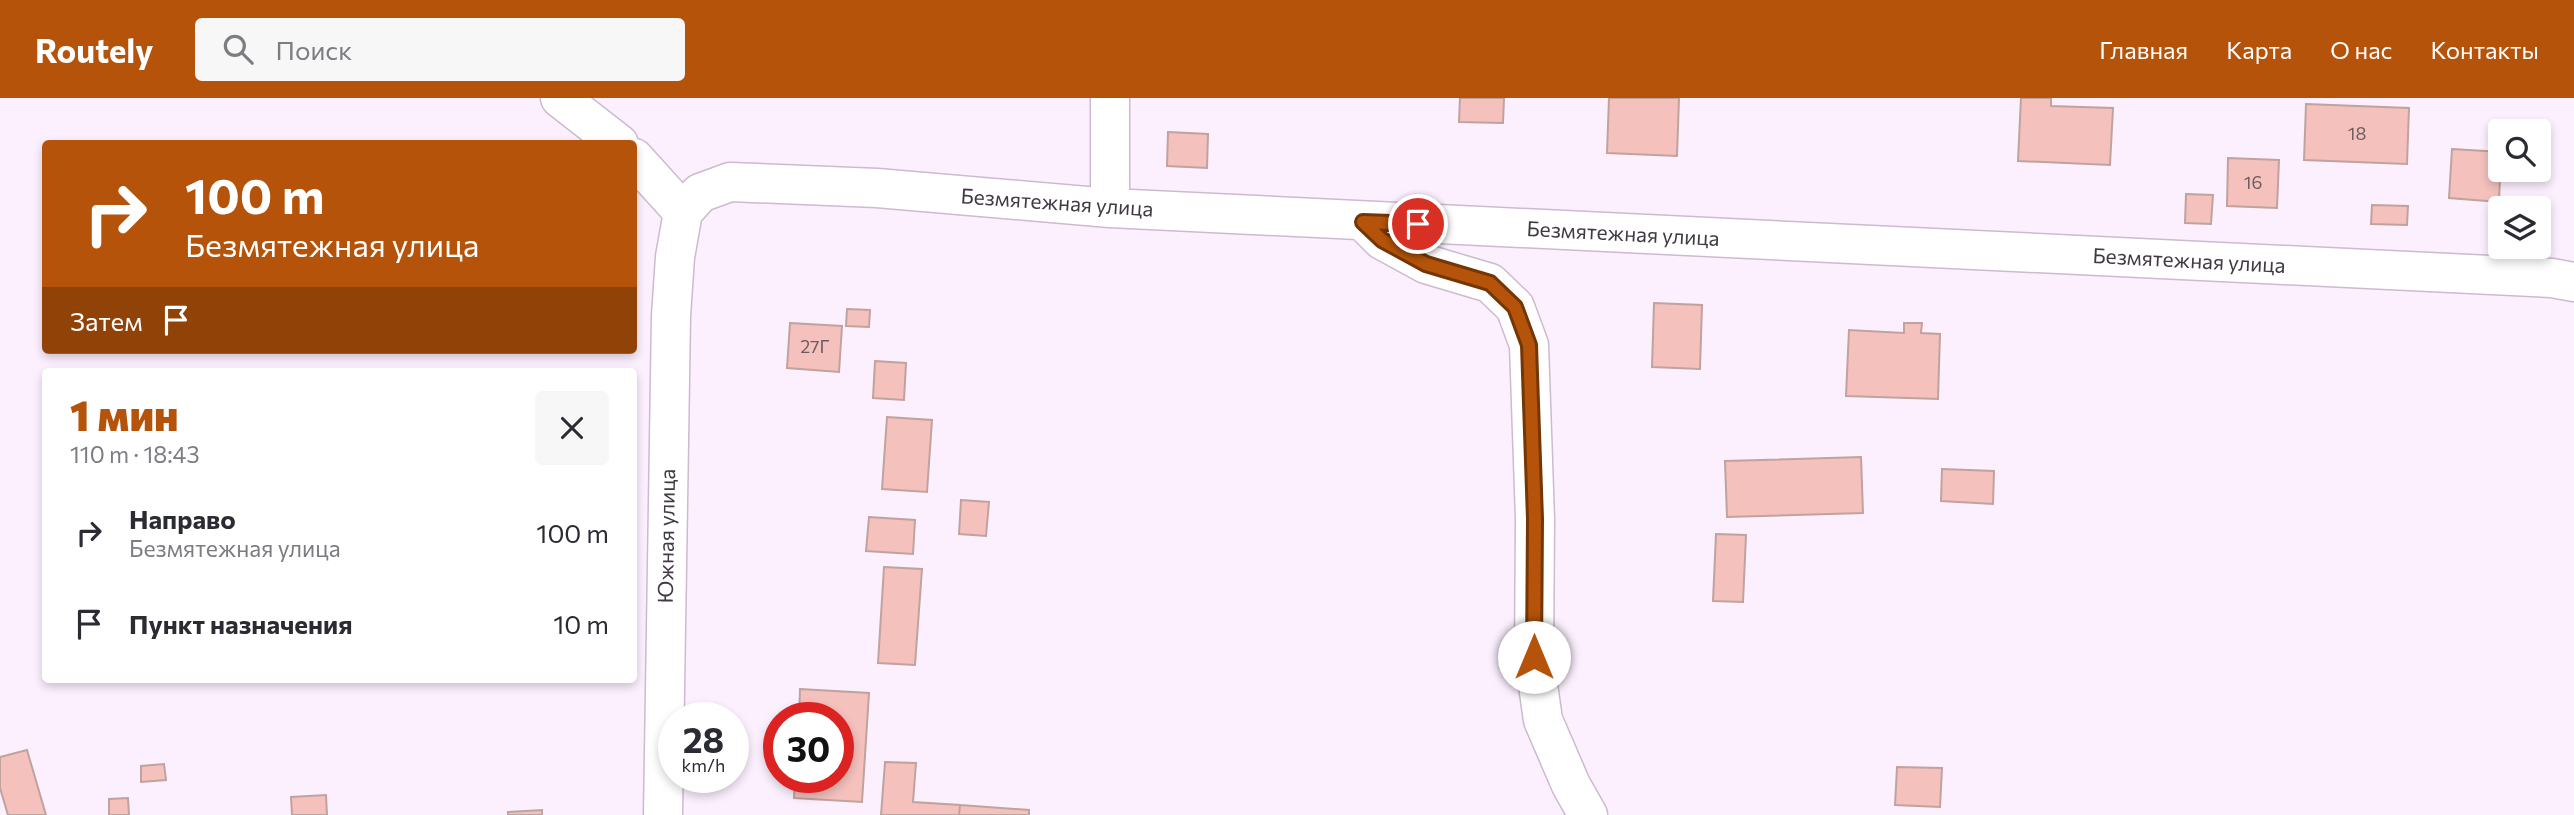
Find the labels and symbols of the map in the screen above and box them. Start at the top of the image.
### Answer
house number: 18 [2348,122,2366,144]
house number: 16 [2244,171,2262,193]
street label: Безмятежная улица [960,182,1154,221]
pin [1388,194,1448,254]
street label: Безмятежная улица [1526,215,1720,250]
street label: Безмятежная улица [2092,242,2286,277]
house number: 27Г [800,335,830,357]
street label: Южная улица [652,468,679,604]
position arrow [1497,620,1571,694]
speed limit sign: 30 [763,702,854,793]

